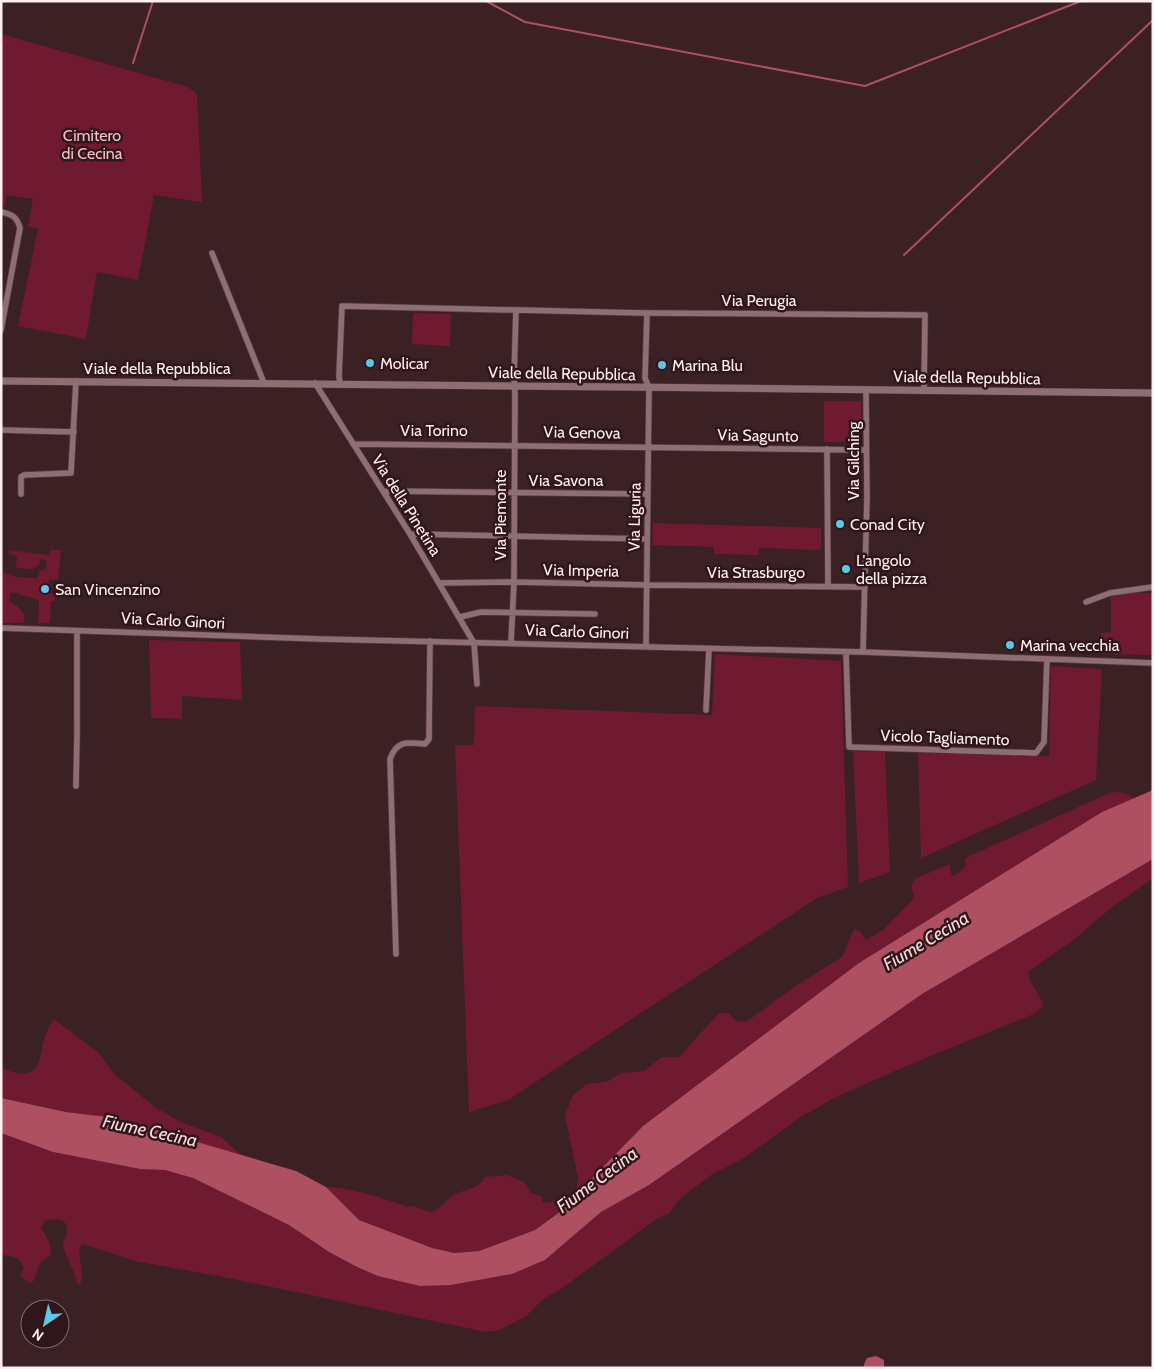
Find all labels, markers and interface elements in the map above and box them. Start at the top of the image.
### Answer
park label: Cimitero di Cecina [62,126,123,163]
street label: Via Perugia [721,291,797,310]
place label: Molicar [380,354,430,373]
place label: Marina Blu [672,356,743,375]
marker: Molicar [364,357,376,369]
street label: Viale della Repubblica [83,359,231,378]
marker: Marina Blu [656,359,668,371]
street label: Viale della Repubblica [488,363,636,384]
street label: Viale della Repubblica [893,367,1041,388]
street label: Via Gilching [844,420,863,501]
street label: Via Torino [400,421,468,440]
street label: Via Genova [543,422,621,443]
street label: Via Sagunto [717,425,799,446]
street label: Via della Pinetina [368,451,446,560]
street label: Via Piemonte [491,470,510,560]
street label: Via Savona [528,471,604,490]
street label: Via Liguria [624,482,645,552]
place label: Conad City [850,515,925,534]
marker: Conad City [834,518,846,530]
place label: L'angolo della pizza [856,551,927,588]
street label: Via Imperia [543,560,620,581]
street label: Via Strasburgo [707,563,805,582]
marker: L'angolo della pizza [840,563,852,575]
place label: San Vincenzino [55,580,161,599]
marker: San Vincenzino [39,583,51,595]
street label: Via Carlo Ginori [121,608,225,633]
street label: Via Carlo Ginori [525,620,629,643]
place label: Marina vecchia [1020,636,1120,655]
marker: Marina vecchia [1004,639,1016,651]
street label: Vicolo Tagliamento [880,726,1010,749]
water label: Fiume Cecina [879,907,973,975]
water label: Fiume Cecina [101,1110,199,1152]
water label: Fiume Cecina [552,1142,642,1218]
north arrow [20,1299,70,1349]
text: N [29,1325,47,1345]

